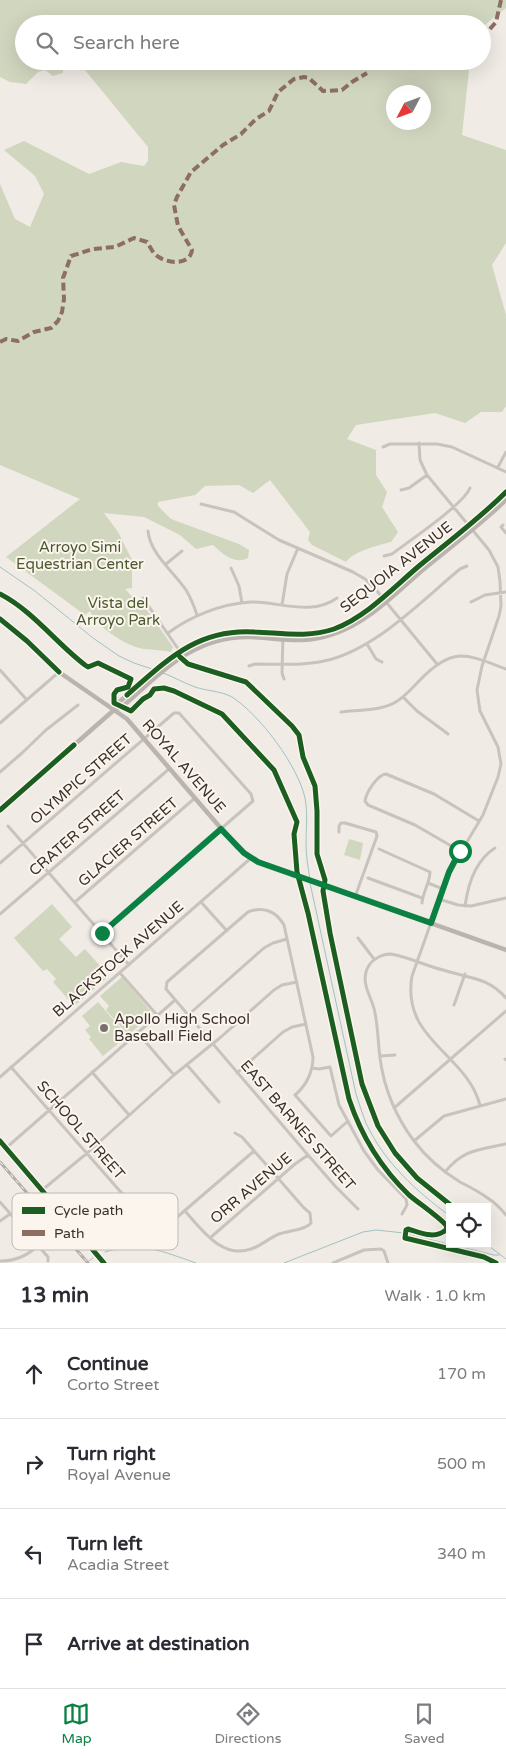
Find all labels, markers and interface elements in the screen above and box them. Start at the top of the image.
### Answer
search box [15,15,491,70]
icon: search [33,29,61,57]
text: Search here [73,32,180,54]
north arrow [386,85,431,130]
street label: SEQUOIA AVENUE [336,518,456,616]
park label: Arroyo Simi Equestrian Center [16,538,144,573]
park label: Vista del Arroyo Park [76,594,160,629]
street label: ROYAL AVENUE [138,715,230,817]
street label: OLYMPIC STREET [26,730,136,828]
street label: CRATER STREET [25,786,129,880]
street label: GLACIER STREET [74,794,182,890]
route start [449,840,472,863]
street label: BLACKSTOCK AVENUE [49,897,187,1021]
route end [91,922,114,945]
place label: Apollo High School Baseball Field [114,1010,250,1045]
marker: Apollo High School Baseball Field [98,1022,110,1034]
street label: EAST BARNES STREET [237,1056,359,1194]
street label: SCHOOL STREET [33,1077,129,1183]
street label: ORR AVENUE [207,1149,295,1227]
legend [12,1193,178,1250]
text: Cycle path [54,1202,123,1219]
map controls [446,1203,491,1248]
button: locate [446,1203,491,1248]
text: Path [54,1225,85,1242]
text: 13 min [20,1283,89,1308]
text: Walk · 1.0 km [384,1286,486,1306]
text: Continue [67,1353,149,1375]
icon: ahead [20,1360,48,1388]
text: 170 m [437,1364,486,1384]
text: Corto Street [67,1375,159,1395]
text: Turn right [67,1443,155,1465]
icon: right [20,1450,48,1478]
text: 500 m [437,1454,486,1474]
text: Royal Avenue [67,1465,171,1485]
text: Turn left [67,1533,143,1555]
icon: left [20,1540,48,1568]
text: 340 m [437,1544,486,1564]
text: Acadia Street [67,1555,169,1575]
icon: arrive [20,1630,48,1658]
text: Arrive at destination [67,1633,250,1655]
tab: Map [61,1700,92,1747]
tab: Directions [214,1700,281,1747]
tab: Saved [404,1700,445,1747]

